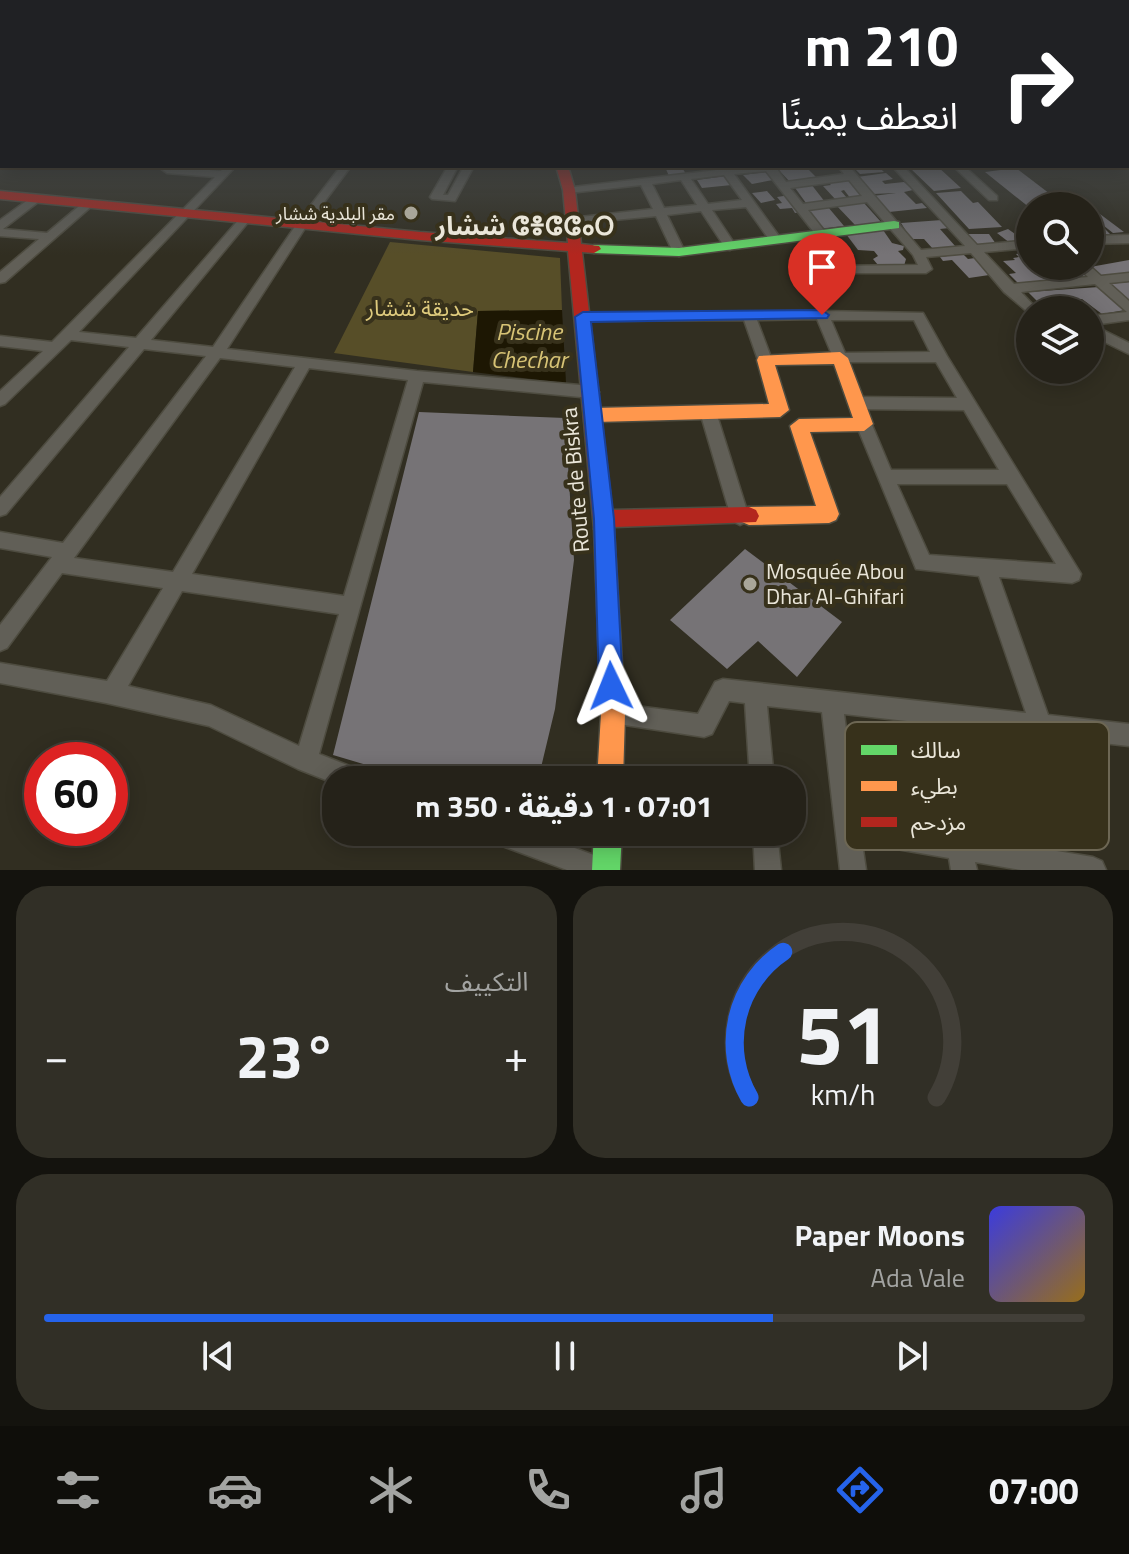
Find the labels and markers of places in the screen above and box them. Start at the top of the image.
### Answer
place label: مقر البلدية ششار [275,200,395,227]
marker: مقر البلدية ششار [402,204,420,222]
pin [788,233,856,315]
place label: Mosquée Abou Dhar Al-Ghifari [766,554,905,613]
marker: Mosquée Abou Dhar Al-Ghifari [741,575,759,593]

